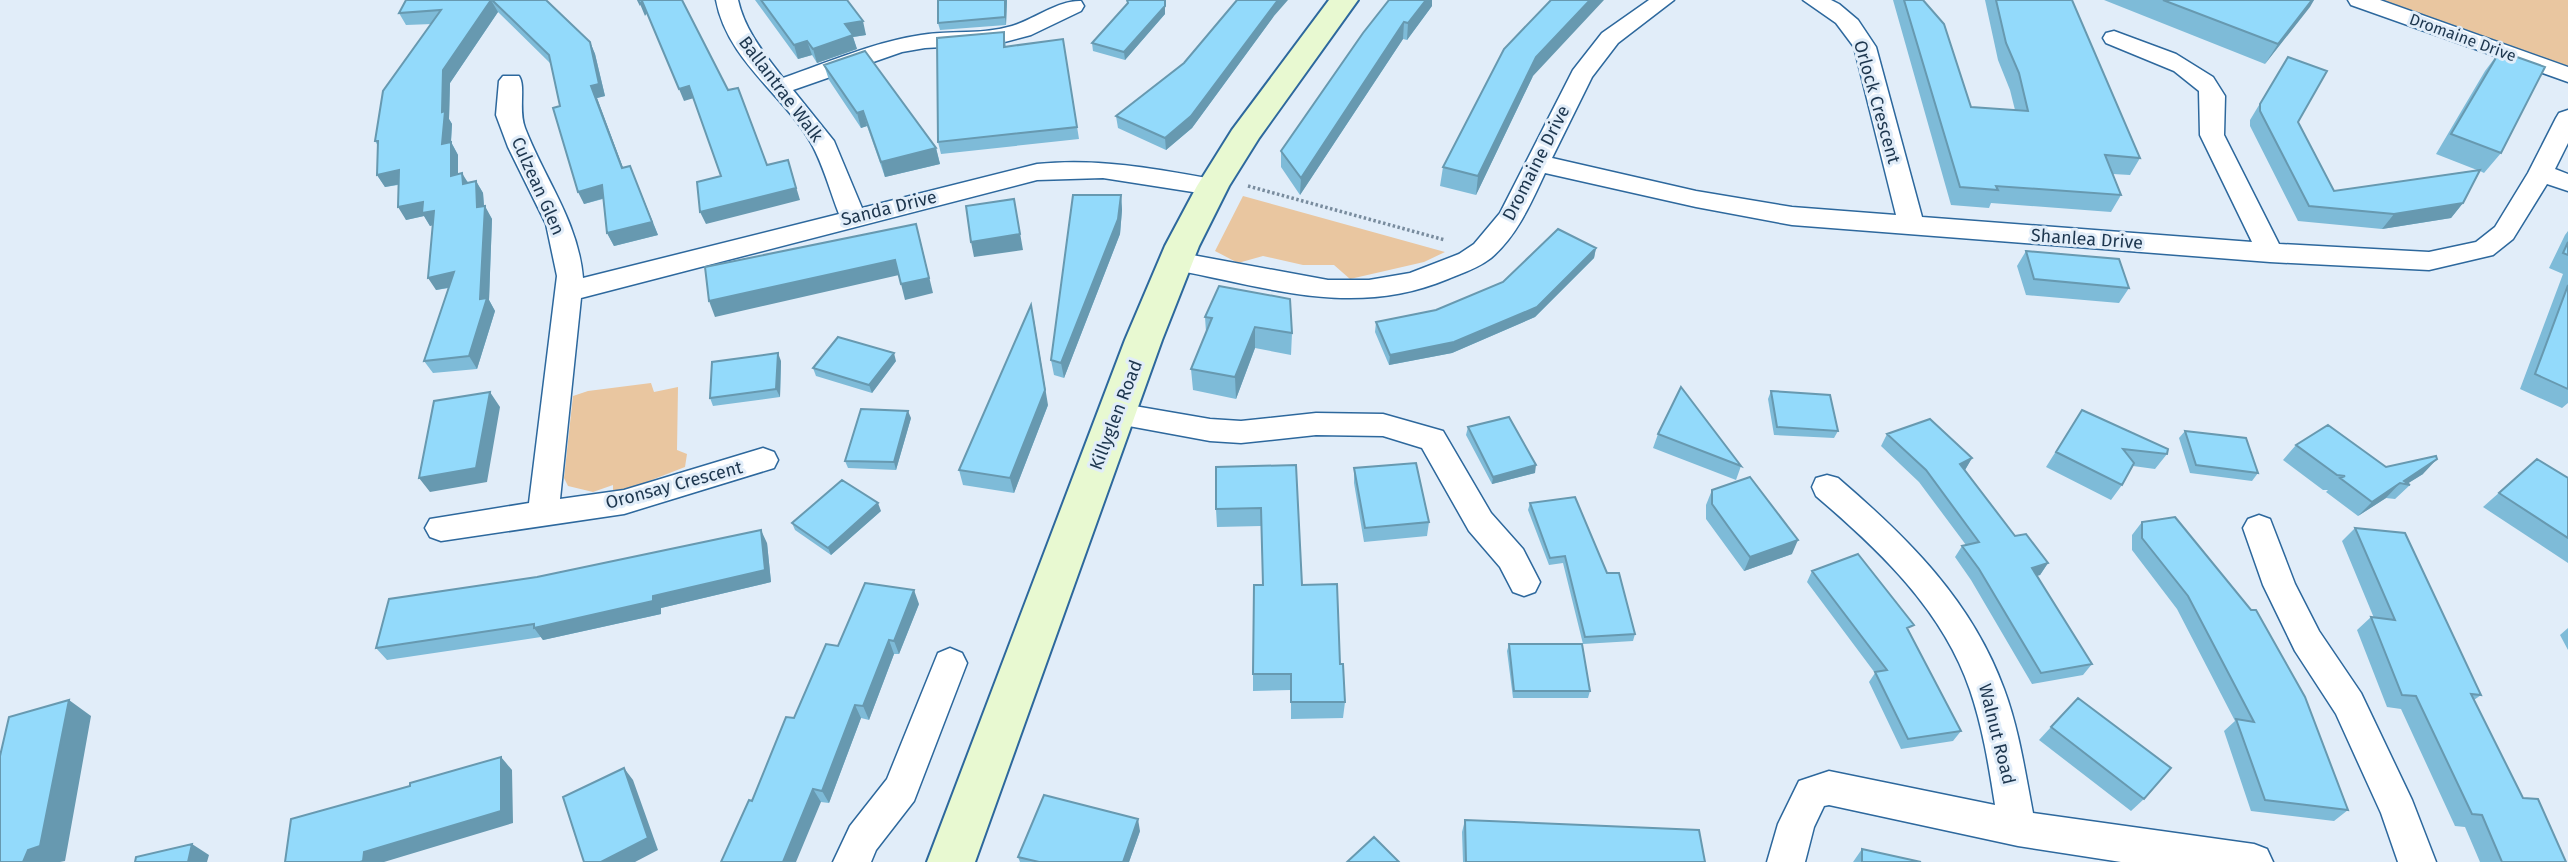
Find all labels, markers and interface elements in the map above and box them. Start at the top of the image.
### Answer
street label: Dromaine Drive [2407,9,2519,66]
street label: Ballantrae Walk [734,32,828,147]
street label: Orlock Crescent [1849,38,1905,167]
street label: Dromaine Drive [1498,102,1574,224]
street label: Culzean Glen [507,134,569,238]
street label: Sanda Drive [839,186,939,230]
street label: Shanlea Drive [2030,224,2144,254]
street label: Killyglen Road [1085,357,1147,473]
street label: Oronsay Crescent [603,456,745,514]
street label: Walnut Road [1974,681,2020,787]

